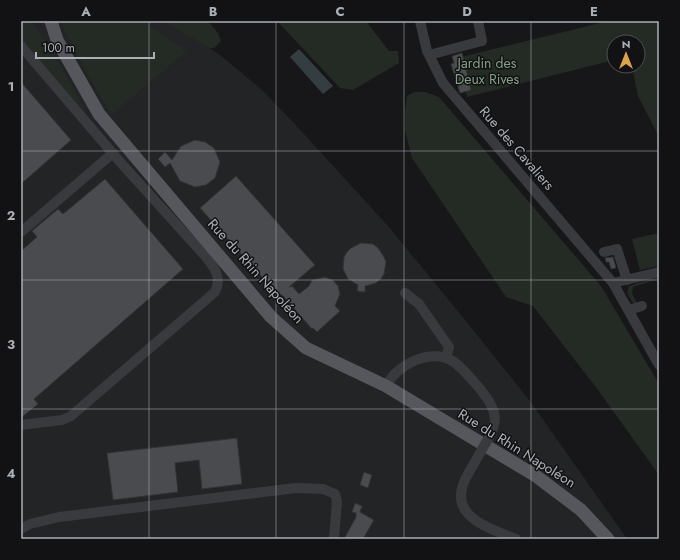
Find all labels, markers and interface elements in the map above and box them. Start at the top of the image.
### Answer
text: A [80,2,91,21]
text: B [209,2,218,21]
text: C [335,2,345,21]
text: D [462,2,472,21]
text: E [590,2,598,21]
scale bar [36,34,154,60]
north arrow [606,34,646,74]
text: N [622,36,630,52]
text: 100 m [42,39,75,57]
park label: Jardin des Deux Rives [455,53,520,89]
text: 1 [8,77,14,96]
street label: Rue des Cavaliers [475,102,559,195]
text: 2 [7,206,15,225]
street label: Rue du Rhin Napoléon [203,214,309,328]
text: 3 [7,335,15,354]
street label: Rue du Rhin Napoléon [454,404,580,492]
text: 4 [6,464,16,483]

